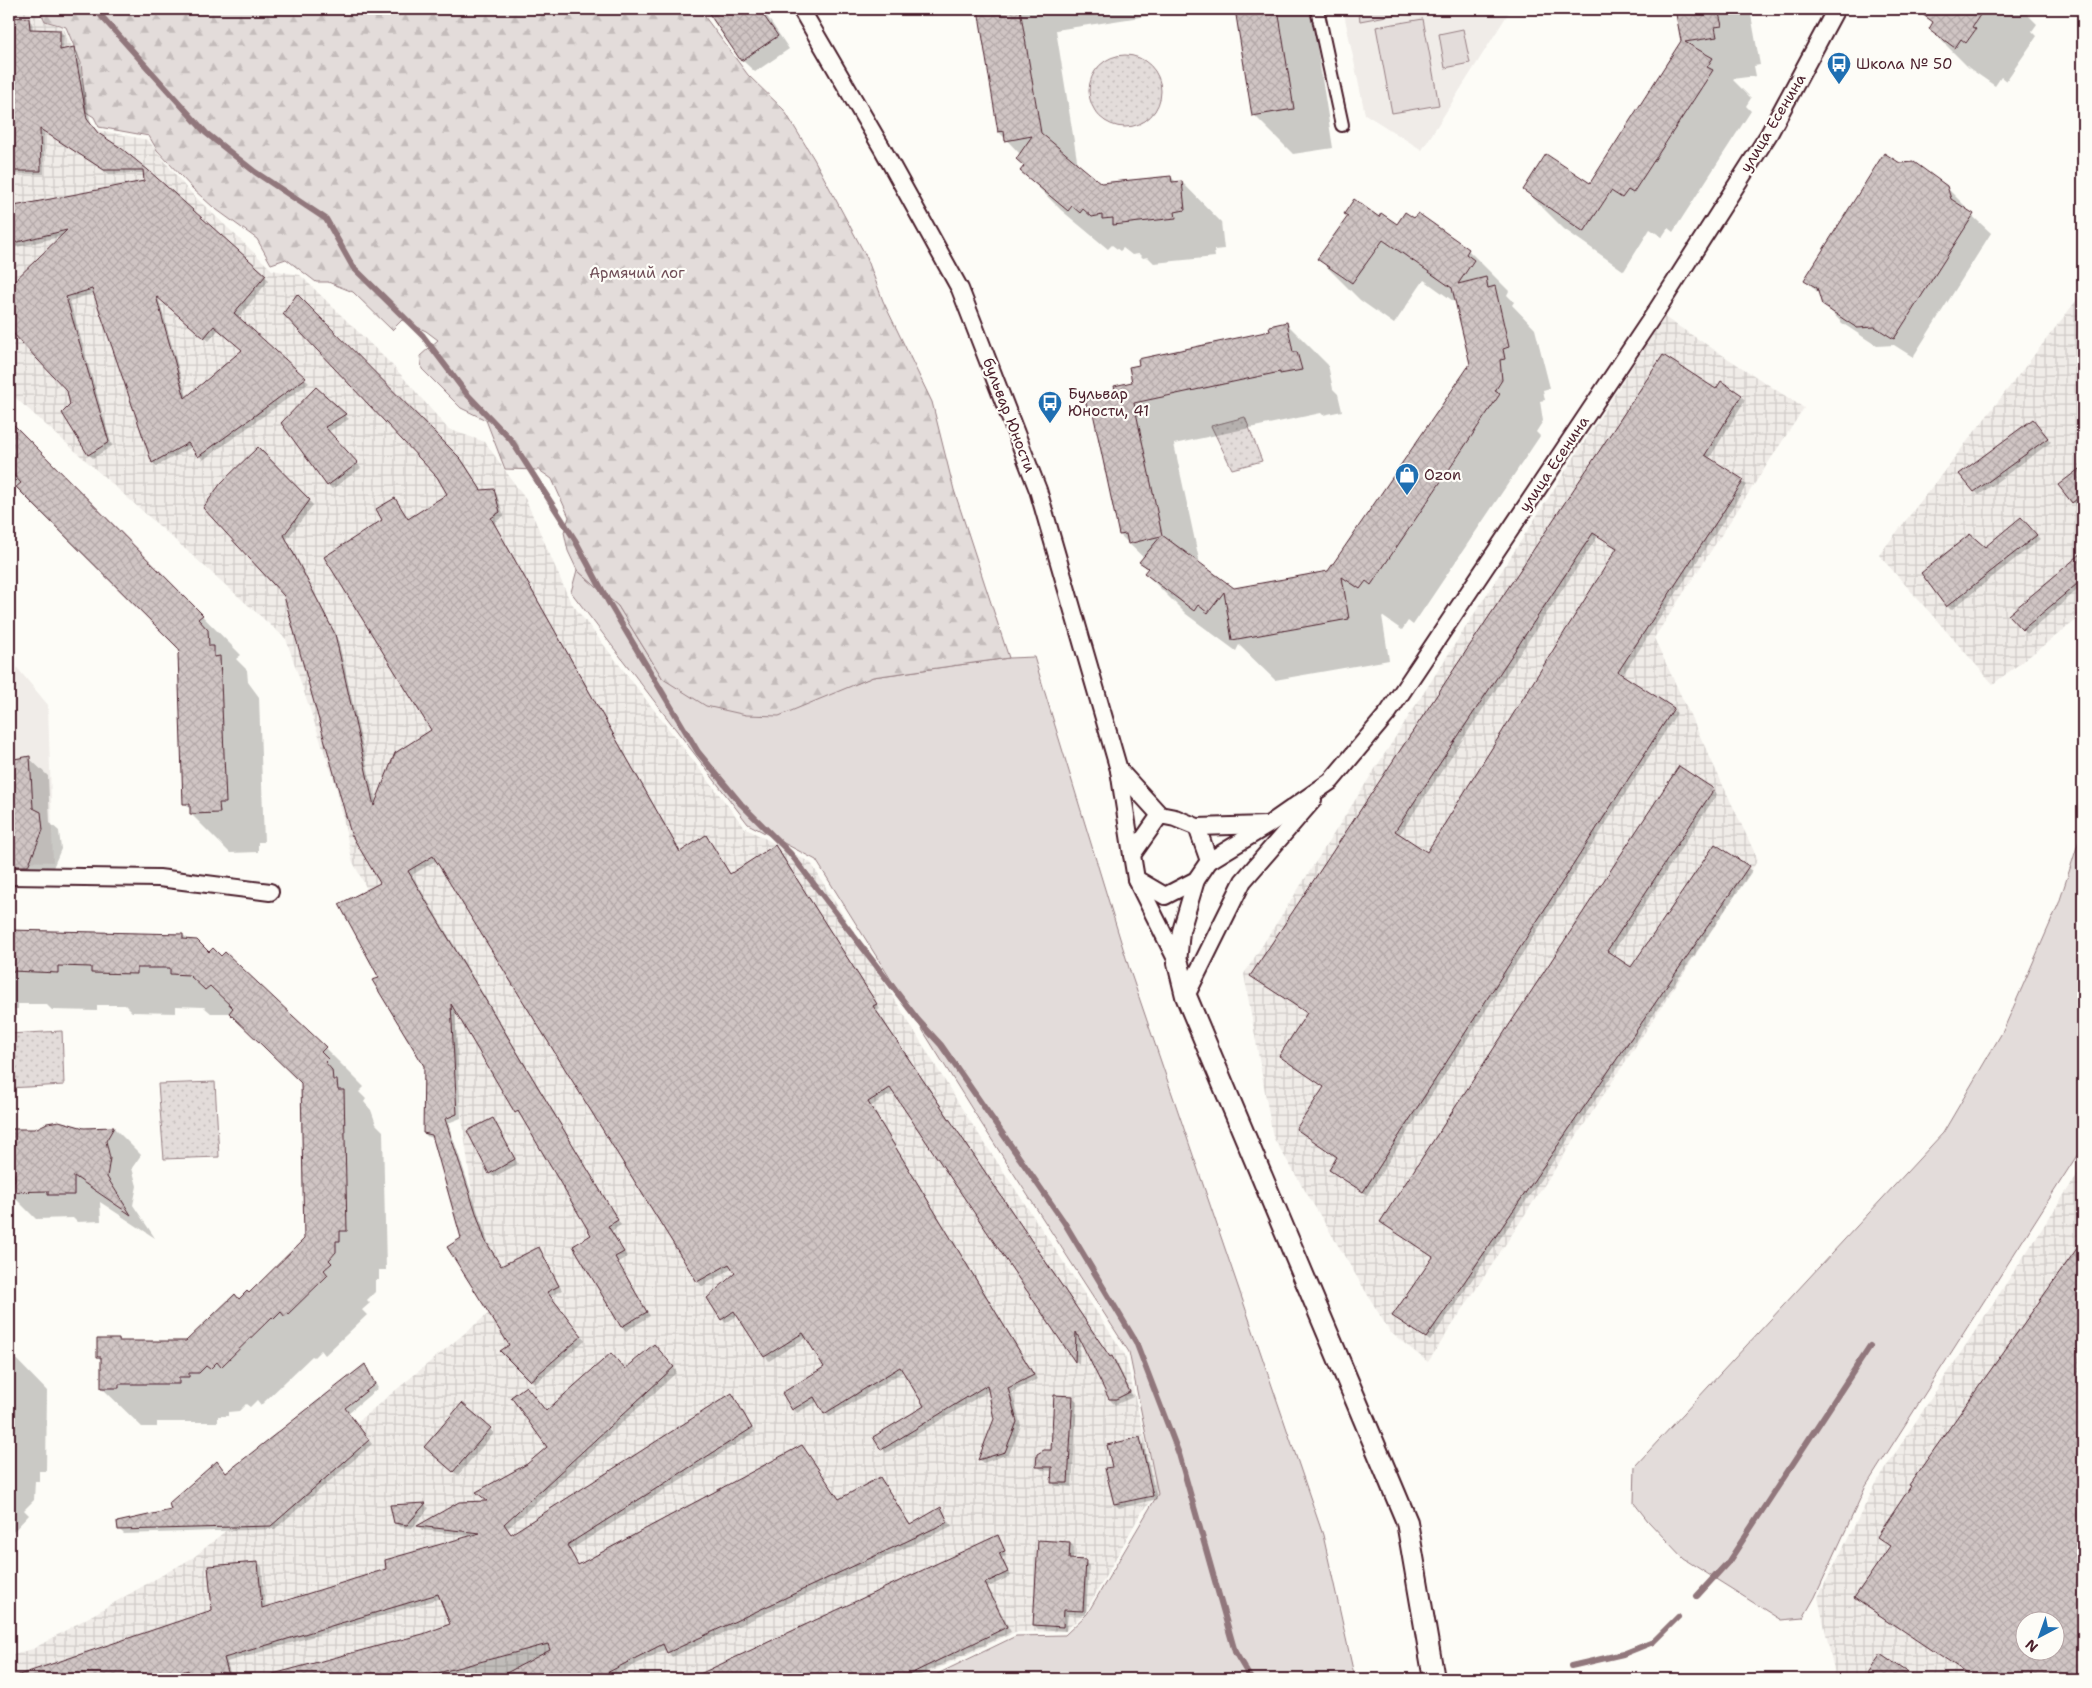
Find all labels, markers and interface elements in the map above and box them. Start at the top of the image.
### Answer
bus stop icon: Школа № 50 [1826,51,1852,85]
place label: Школа № 50 [1856,54,1953,74]
street label: улица Есенина [1736,69,1811,176]
park label: Армячий лог [589,263,685,283]
street label: бульвар Юности [978,355,1040,475]
place label: Бульвар Юности, 41 [1068,384,1149,421]
bus stop icon: Бульвар Юности, 41 [1037,390,1063,424]
street label: улица Есенина [1514,412,1594,516]
shop icon: Ozon [1394,462,1420,496]
place label: Ozon [1424,465,1461,485]
north arrow [2014,1610,2064,1660]
text: N [2021,1635,2042,1656]

